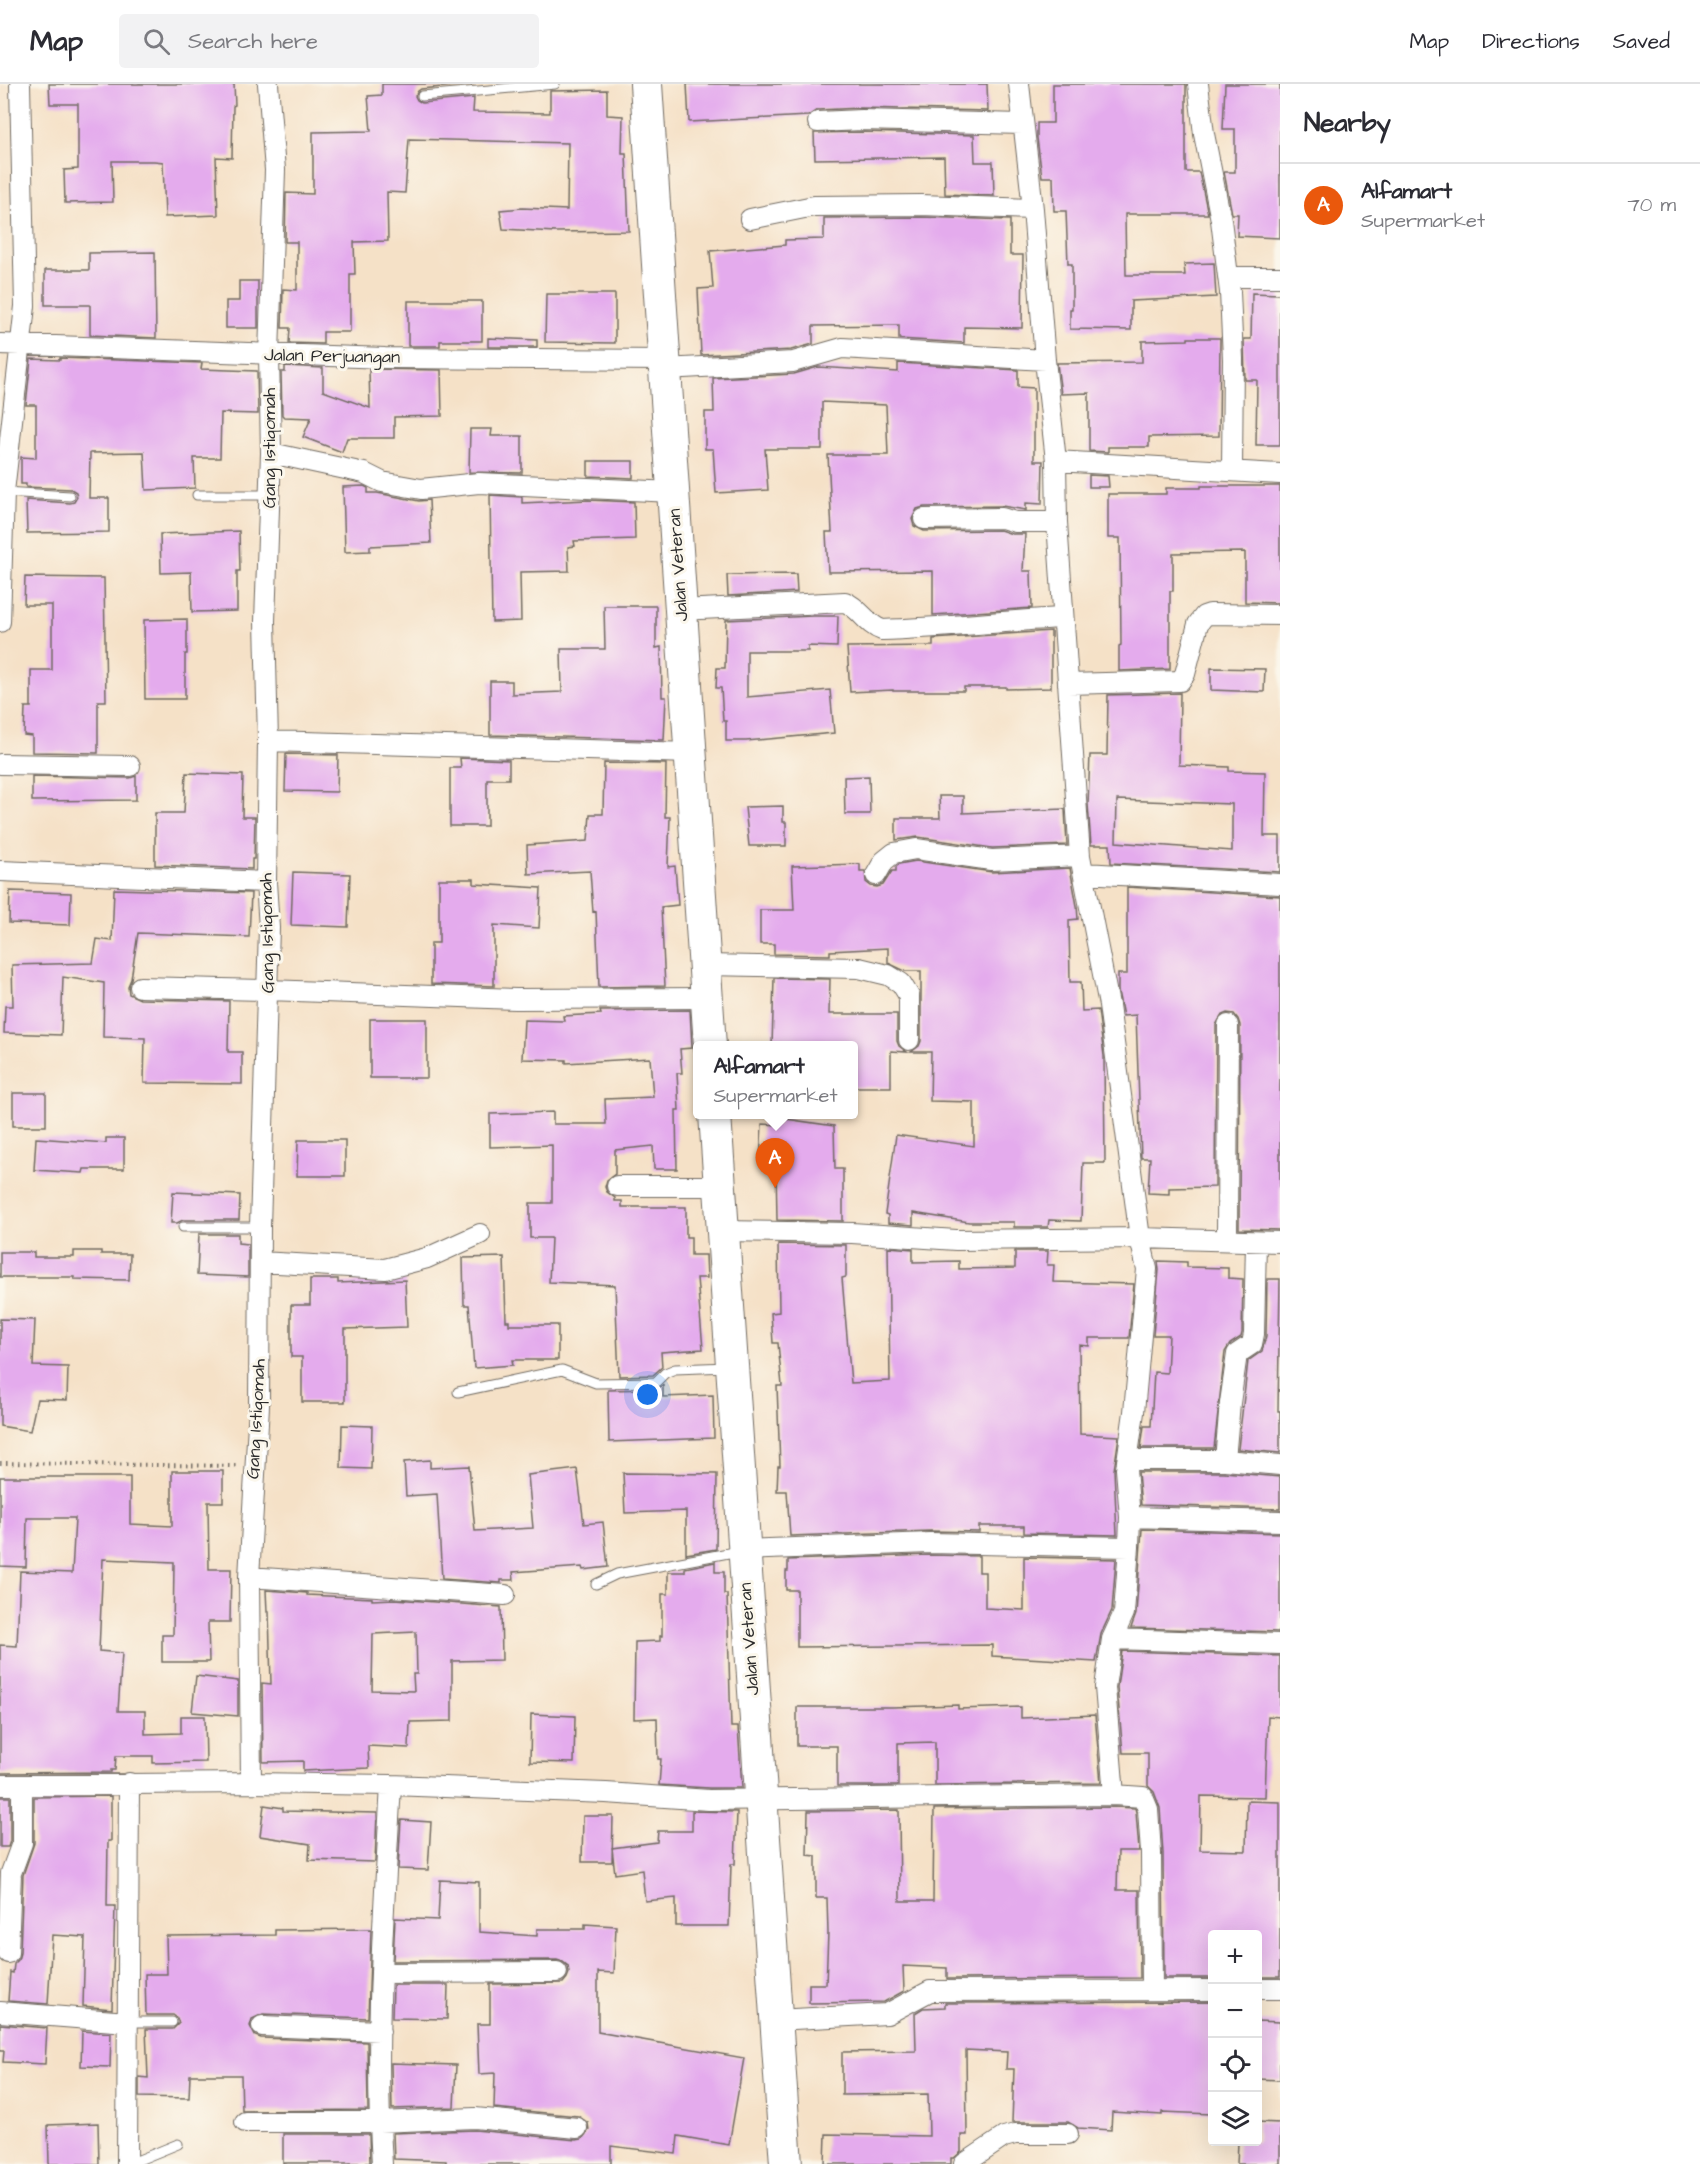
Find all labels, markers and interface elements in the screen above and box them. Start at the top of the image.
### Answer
search box [119,14,539,68]
text: Map [30,22,83,61]
icon: search [140,25,173,58]
text: Search here [188,26,318,57]
text: Map [1409,27,1449,56]
text: Directions [1482,27,1580,56]
text: Saved [1613,27,1670,56]
text: Nearby [1304,105,1391,141]
text: Alfamart [1361,176,1452,207]
text: A [1317,191,1330,219]
text: 70 m [1628,191,1676,219]
text: Supermarket [1361,207,1485,235]
street label: Jalan Perjuangan [264,342,400,371]
street label: Gang Istiqomah [257,388,283,508]
street label: Jalan Veteran [662,508,694,622]
street label: Gang Istiqomah [253,873,282,993]
popup [693,1041,858,1119]
text: Alfamart [714,1051,805,1082]
text: Supermarket [714,1082,837,1110]
pin: A [756,1138,794,1188]
street label: Gang Istiqomah [240,1358,273,1480]
your location [633,1380,662,1409]
street label: Jalan Veteran [733,1582,765,1696]
map controls [1208,1930,1262,2146]
button: + [1208,1930,1262,1984]
button: − [1208,1984,1262,2038]
button: locate [1208,2038,1262,2092]
button: layers [1208,2092,1262,2146]

